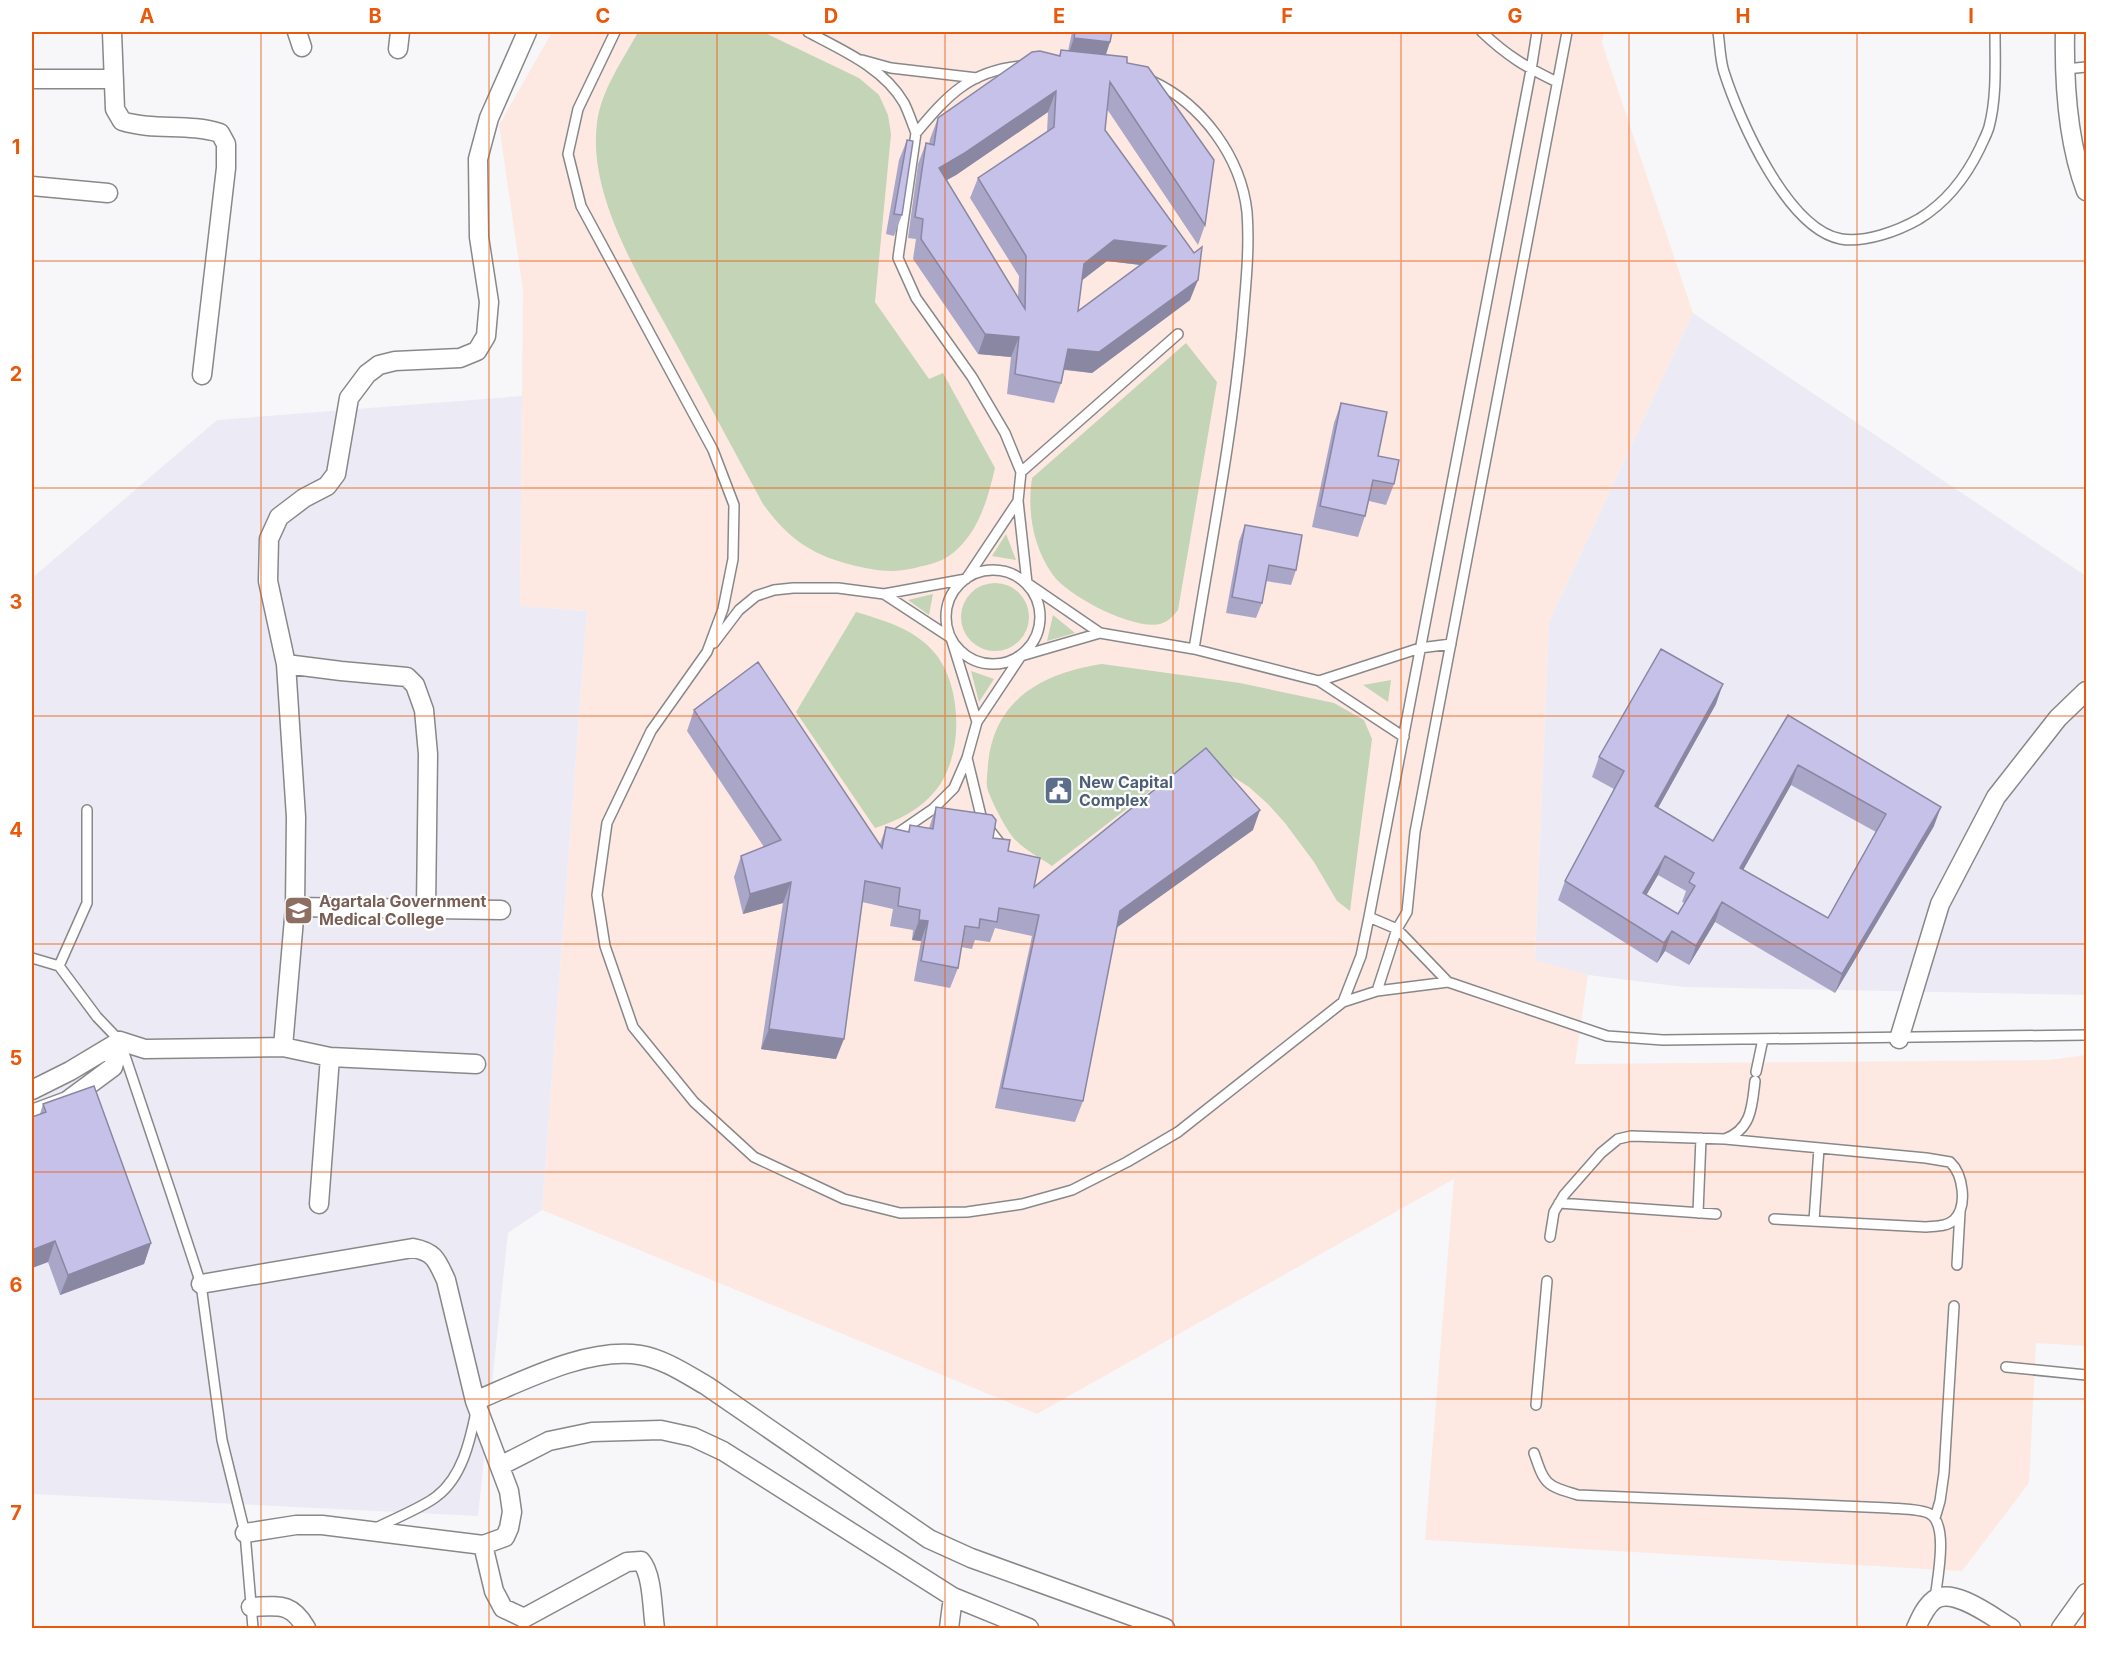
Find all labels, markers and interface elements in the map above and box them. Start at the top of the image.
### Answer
text: A [140,4,155,28]
text: B [368,4,382,28]
text: C [596,4,610,28]
text: D [824,4,838,28]
text: E [1053,4,1065,28]
text: F [1281,4,1293,28]
text: G [1507,4,1523,28]
text: H [1736,4,1750,28]
text: I [1968,4,1974,28]
text: 1 [12,135,20,159]
text: 2 [10,362,22,386]
text: 3 [10,590,22,614]
place label: New Capital Complex [1079,772,1173,810]
public building icon: New Capital Complex [1042,775,1074,807]
text: 4 [9,818,23,842]
place label: Agartala Government Medical College [319,891,487,929]
school or university icon: Agartala Government Medical College [282,894,314,926]
text: 5 [10,1046,22,1070]
text: 6 [10,1273,23,1297]
text: 7 [10,1501,22,1525]

